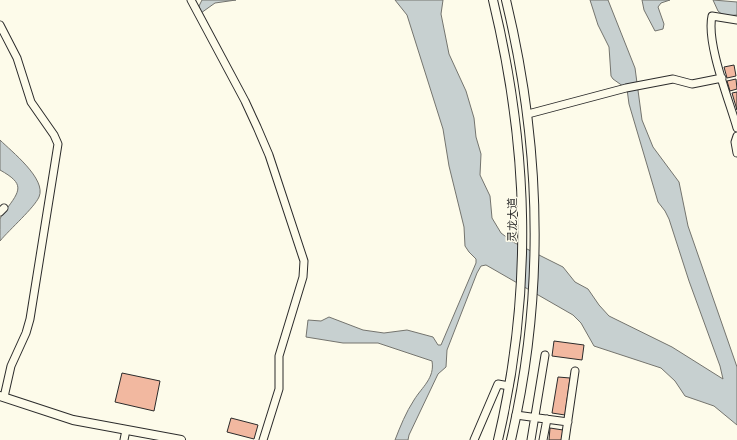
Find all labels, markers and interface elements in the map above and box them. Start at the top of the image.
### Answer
street label: 灵龙大道 [506,198,519,242]

